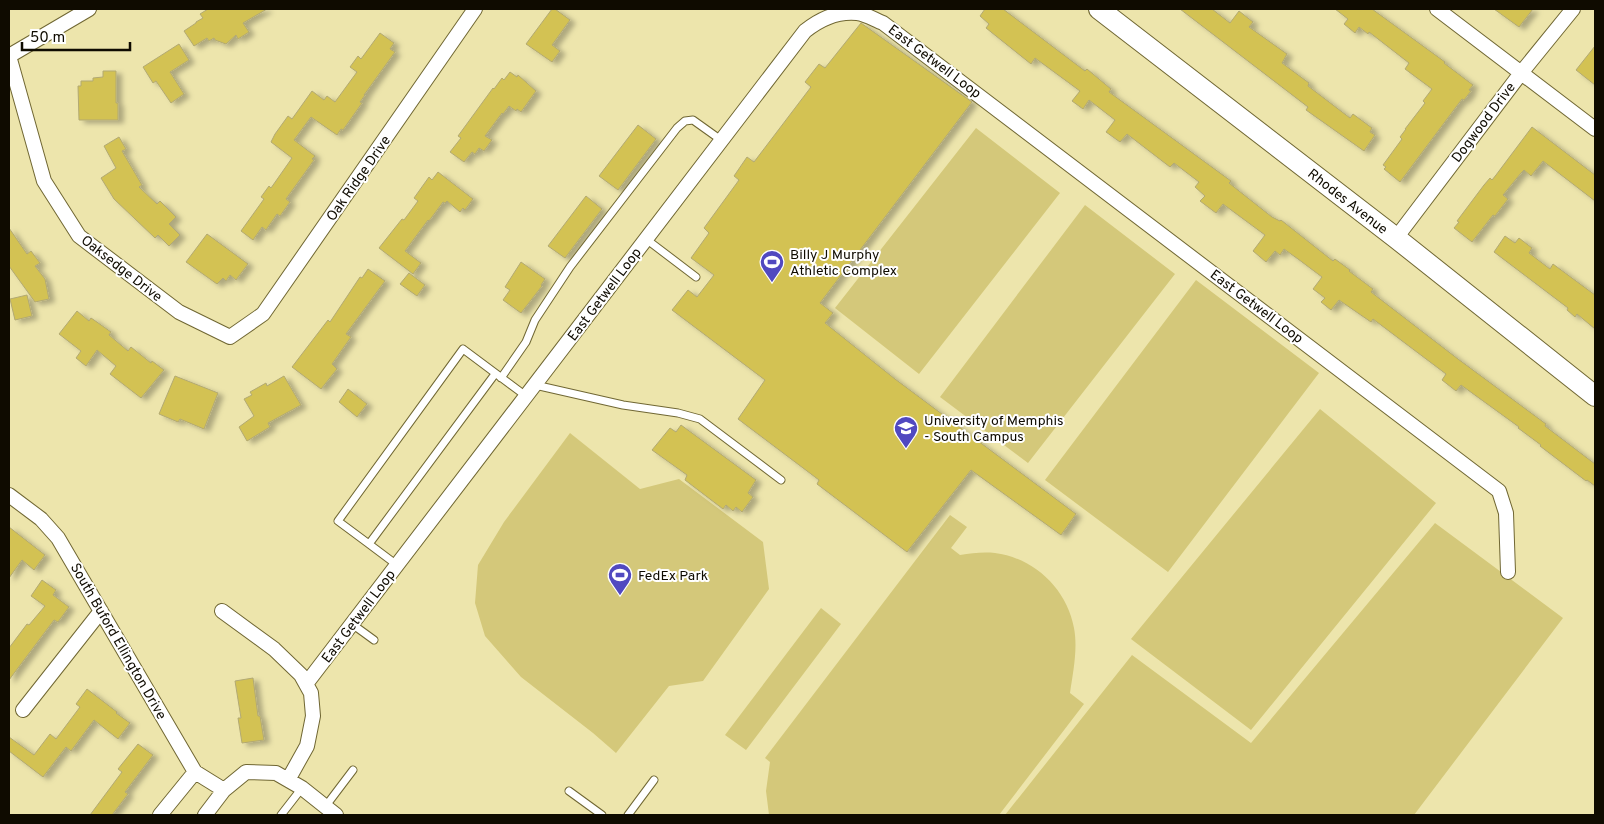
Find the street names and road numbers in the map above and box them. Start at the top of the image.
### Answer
street label: East Getwell Loop [884,22,984,103]
street label: Dogwood Drive [1449,80,1520,166]
street label: Oak Ridge Drive [323,133,395,225]
street label: Rhodes Avenue [1304,166,1390,239]
street label: Oaksedge Drive [77,232,165,306]
street label: East Getwell Loop [565,245,646,345]
street label: East Getwell Loop [1206,267,1306,348]
street label: South Buford Ellington Drive [66,560,170,723]
street label: East Getwell Loop [319,567,400,667]

